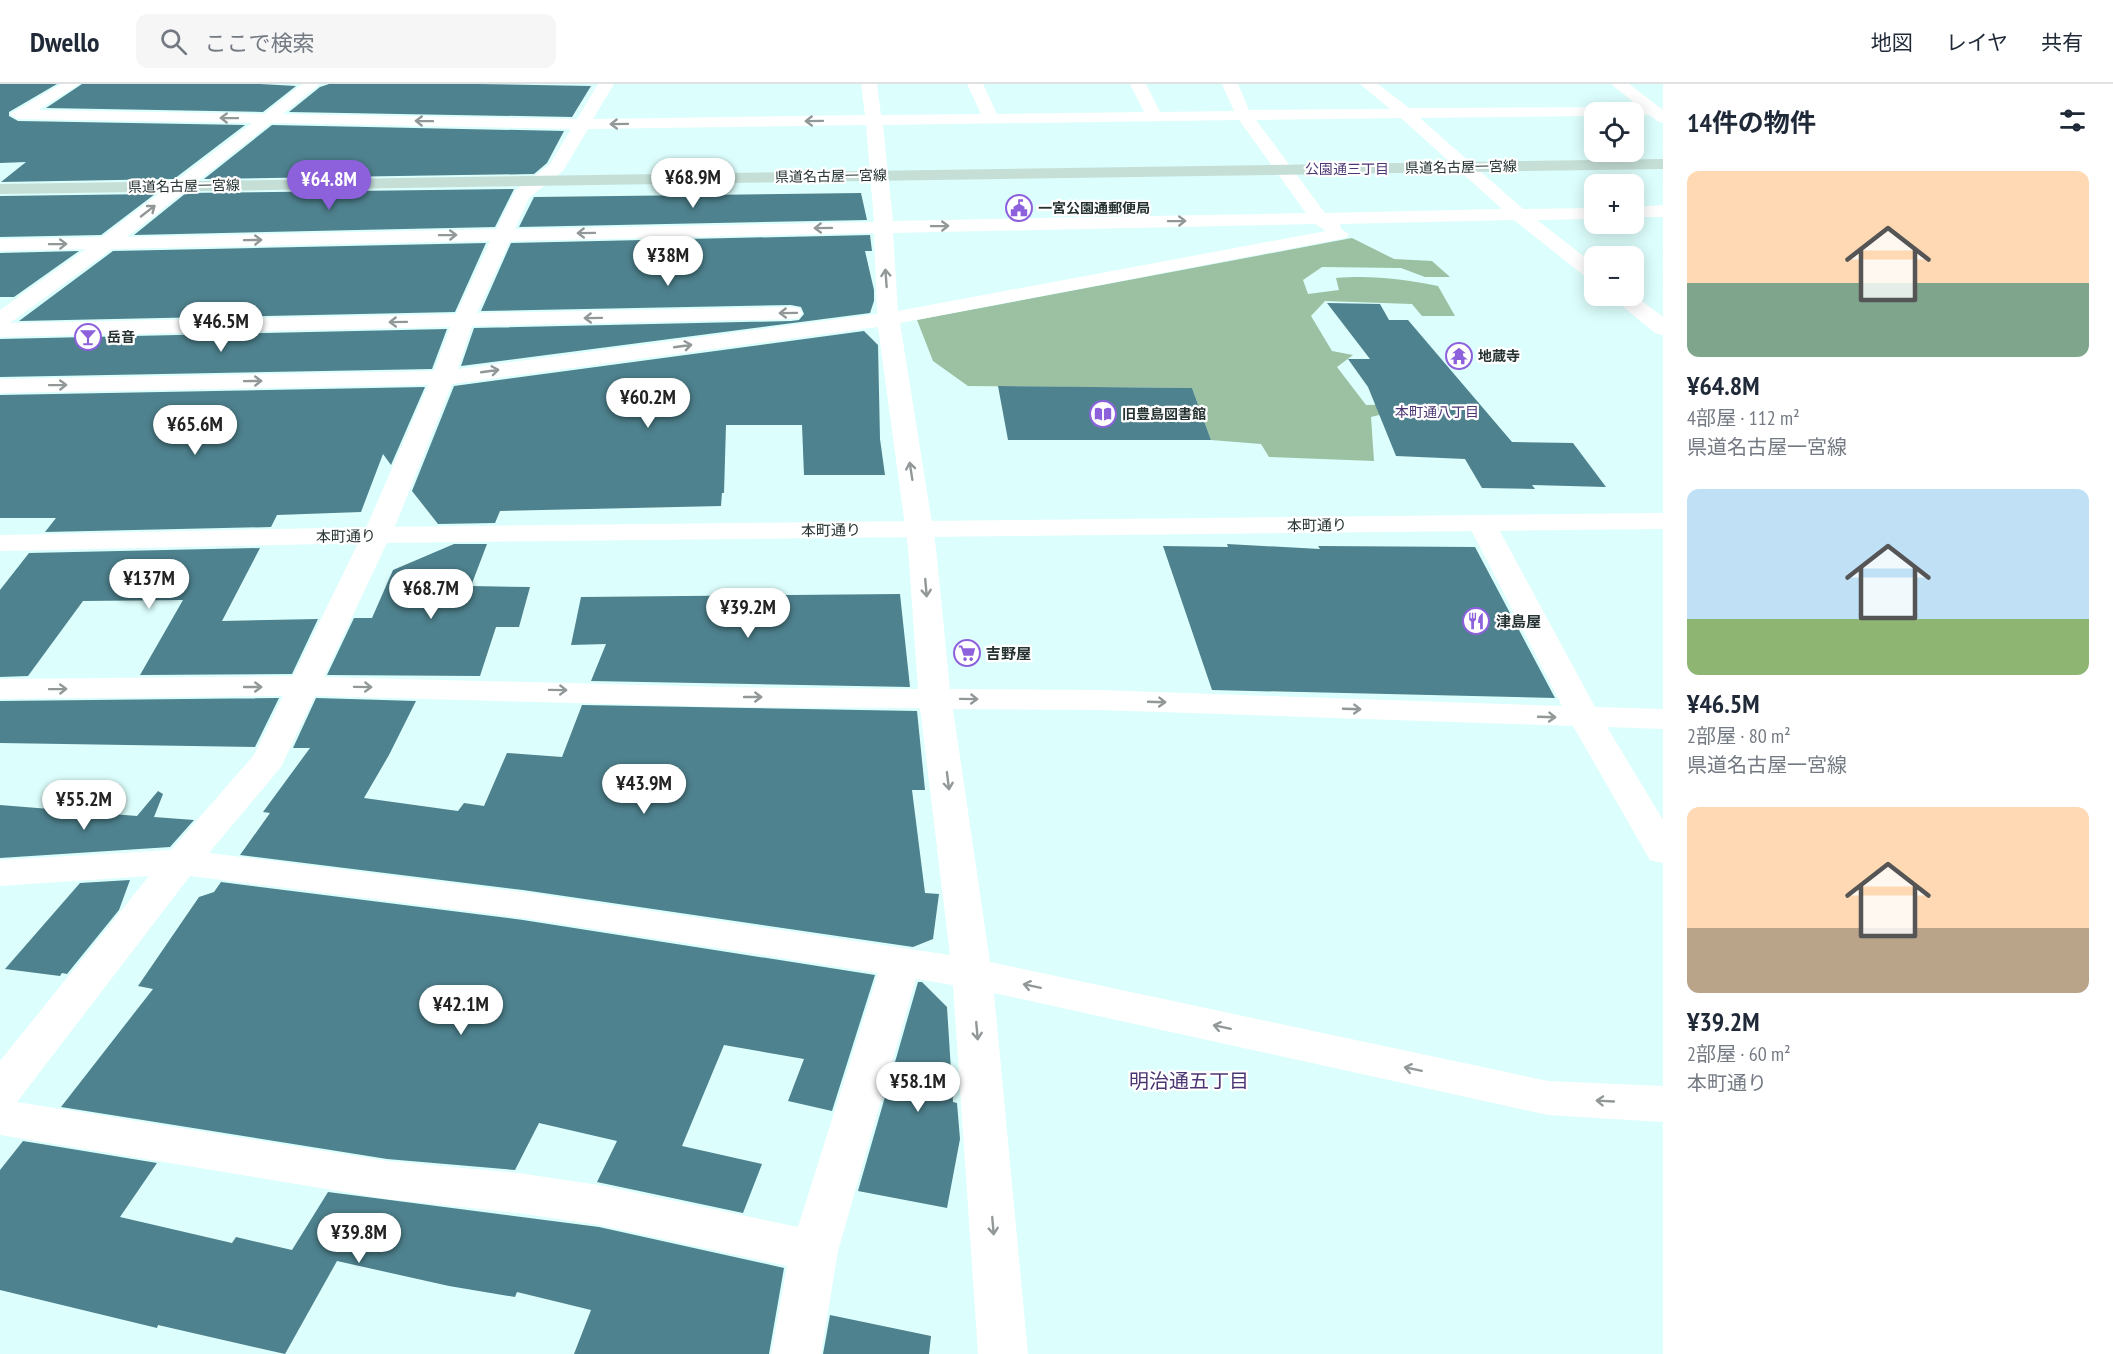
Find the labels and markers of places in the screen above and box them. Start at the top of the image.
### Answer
pin: ¥68.9M [644,158,742,209]
pin: ¥64.8M [280,160,378,211]
public building icon: 一宮公園通郵便局 [1004,193,1034,223]
place label: 一宮公園通郵便局 [1038,199,1150,217]
pin: ¥38M [632,236,704,287]
pin: ¥46.5M [172,302,270,353]
bar icon: 岳音 [73,322,103,352]
place label: 岳音 [107,328,135,346]
temple icon: 地蔵寺 [1444,341,1474,371]
place label: 地蔵寺 [1478,347,1520,365]
pin: ¥60.2M [599,378,697,429]
library icon: 旧豊島図書館 [1088,399,1118,429]
pin: ¥65.6M [146,405,244,456]
place label: 旧豊島図書館 [1122,405,1206,423]
pin: ¥137M [107,559,191,610]
pin: ¥68.7M [382,569,480,620]
pin: ¥39.2M [699,588,797,639]
restaurant icon: 津島屋 [1461,606,1491,636]
place label: 津島屋 [1496,612,1541,631]
supermarket icon: 吉野屋 [952,638,982,668]
place label: 吉野屋 [986,644,1031,663]
pin: ¥43.9M [595,764,693,815]
pin: ¥55.2M [35,780,133,831]
pin: ¥42.1M [412,985,510,1036]
pin: ¥58.1M [869,1062,967,1113]
pin: ¥39.8M [310,1213,408,1264]

